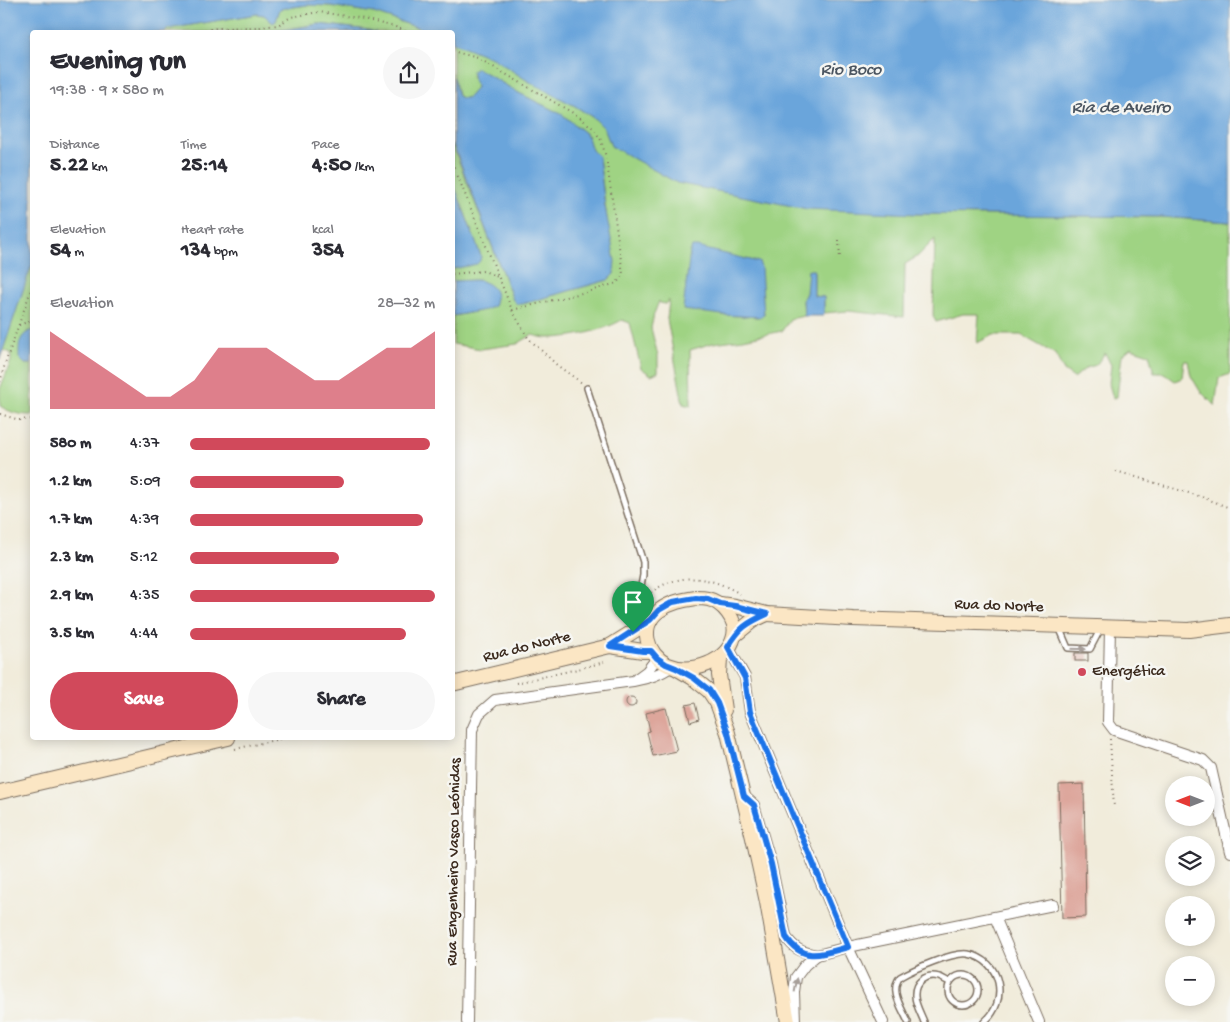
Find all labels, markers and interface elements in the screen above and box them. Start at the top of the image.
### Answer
text: Evening run [50,46,186,79]
button: share [383,47,435,99]
water label: Rio Boco [821,60,882,81]
text: 19:38 · 9 × 580 m [50,82,164,101]
water label: Ria de Aveiro [1071,98,1171,119]
text: Distance [50,137,99,154]
text: Time [181,137,207,154]
text: Pace [312,137,339,154]
text: 5.22 [50,154,88,179]
text: 25:14 [181,154,227,179]
text: 4:50 [312,154,352,179]
text: km [88,159,108,176]
text: /km [352,159,374,176]
text: Elevation [50,222,106,239]
text: Heart rate [181,222,244,239]
text: kcal [312,222,334,239]
text: 54 [50,239,71,264]
text: 134 [181,239,210,264]
text: 354 [312,239,344,264]
text: m [71,244,84,261]
text: bpm [210,244,238,261]
text: Elevation [50,295,114,314]
text: 28–32 m [377,295,435,314]
text: 580 m [50,435,91,454]
text: 4:37 [130,435,159,454]
text: 1.2 km [50,473,92,492]
text: 5:09 [130,473,161,492]
text: 1.7 km [50,511,92,530]
text: 4:39 [130,511,159,530]
text: 2.3 km [50,549,93,568]
text: 5:12 [130,549,158,568]
pin [612,581,654,632]
text: 2.9 km [50,587,93,606]
text: 4:35 [130,587,159,606]
icon: arrive [619,588,647,616]
street label: Rua do Norte [954,596,1045,618]
text: 3.5 km [50,625,94,644]
text: 4:44 [130,625,158,644]
street label: Rua do Norte [481,628,573,668]
one-way arrow [1071,645,1087,653]
place label: Energética [1092,663,1166,682]
marker: Energética [1076,666,1088,678]
button: Save [50,672,238,730]
button: Share [248,672,435,730]
street label: Rua Engenheiro Vasco Leónidas [444,757,466,966]
north arrow [1165,776,1215,826]
map controls [1165,776,1215,1006]
button: layers [1165,836,1215,886]
button: + [1165,896,1215,946]
button: − [1165,956,1215,1006]
one-way arrow [792,976,800,992]

